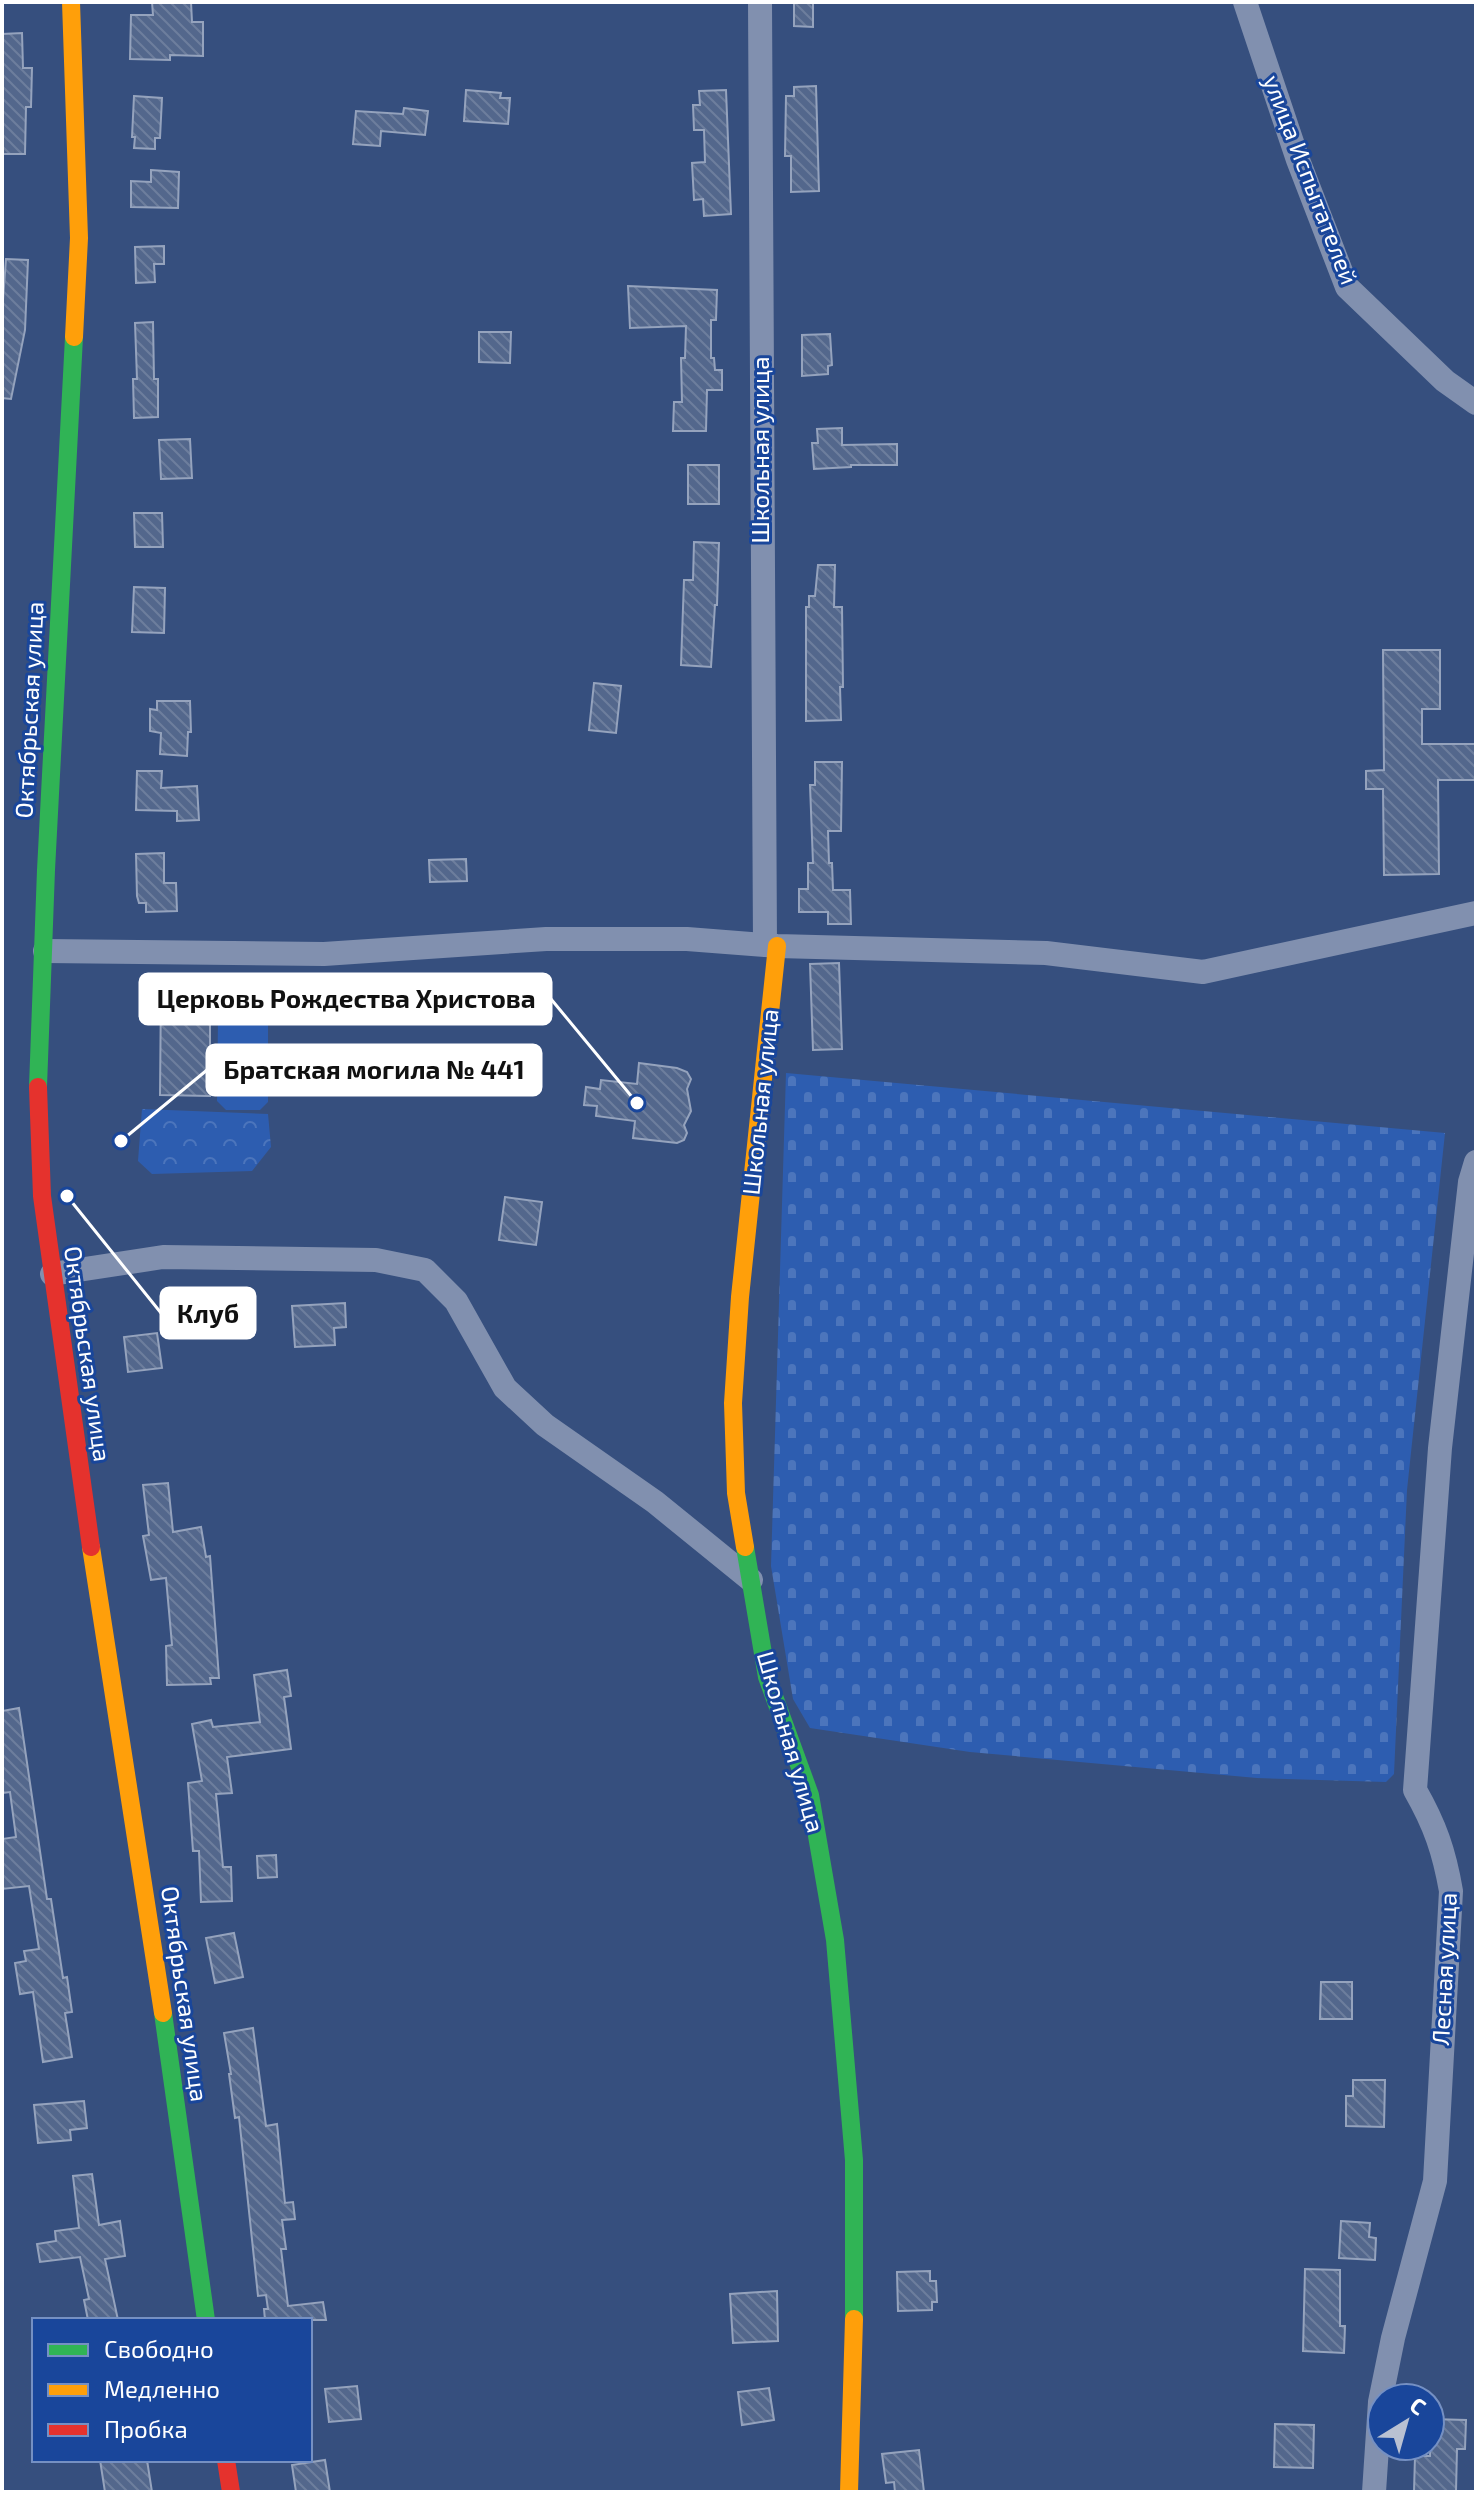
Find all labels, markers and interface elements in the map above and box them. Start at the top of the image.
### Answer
street label: улица Испытателей [1257,71,1365,289]
street label: Школьная улица [745,356,775,544]
street label: Октябрьская улица [8,601,50,819]
callout: Церковь Рождества Христова [140,974,551,1024]
text: Церковь Рождества Христова [156,982,536,1013]
street label: Школьная улица [735,1007,785,1196]
callout: Братская могила № 441 [207,1045,541,1095]
text: Братская могила № 441 [223,1053,525,1084]
street label: Октябрьская улица [58,1244,118,1463]
callout: Клуб [161,1288,255,1338]
text: Клуб [177,1297,239,1328]
street label: Школьная улица [751,1648,831,1836]
street label: Октябрьская улица [155,1884,215,2103]
street label: Лесная улица [1425,1892,1463,2046]
legend [32,2318,312,2462]
text: Свободно [104,2334,214,2363]
text: Медленно [104,2374,220,2403]
north arrow [1366,2382,1446,2462]
text: С [1406,2391,1432,2420]
text: Пробка [104,2414,188,2443]

